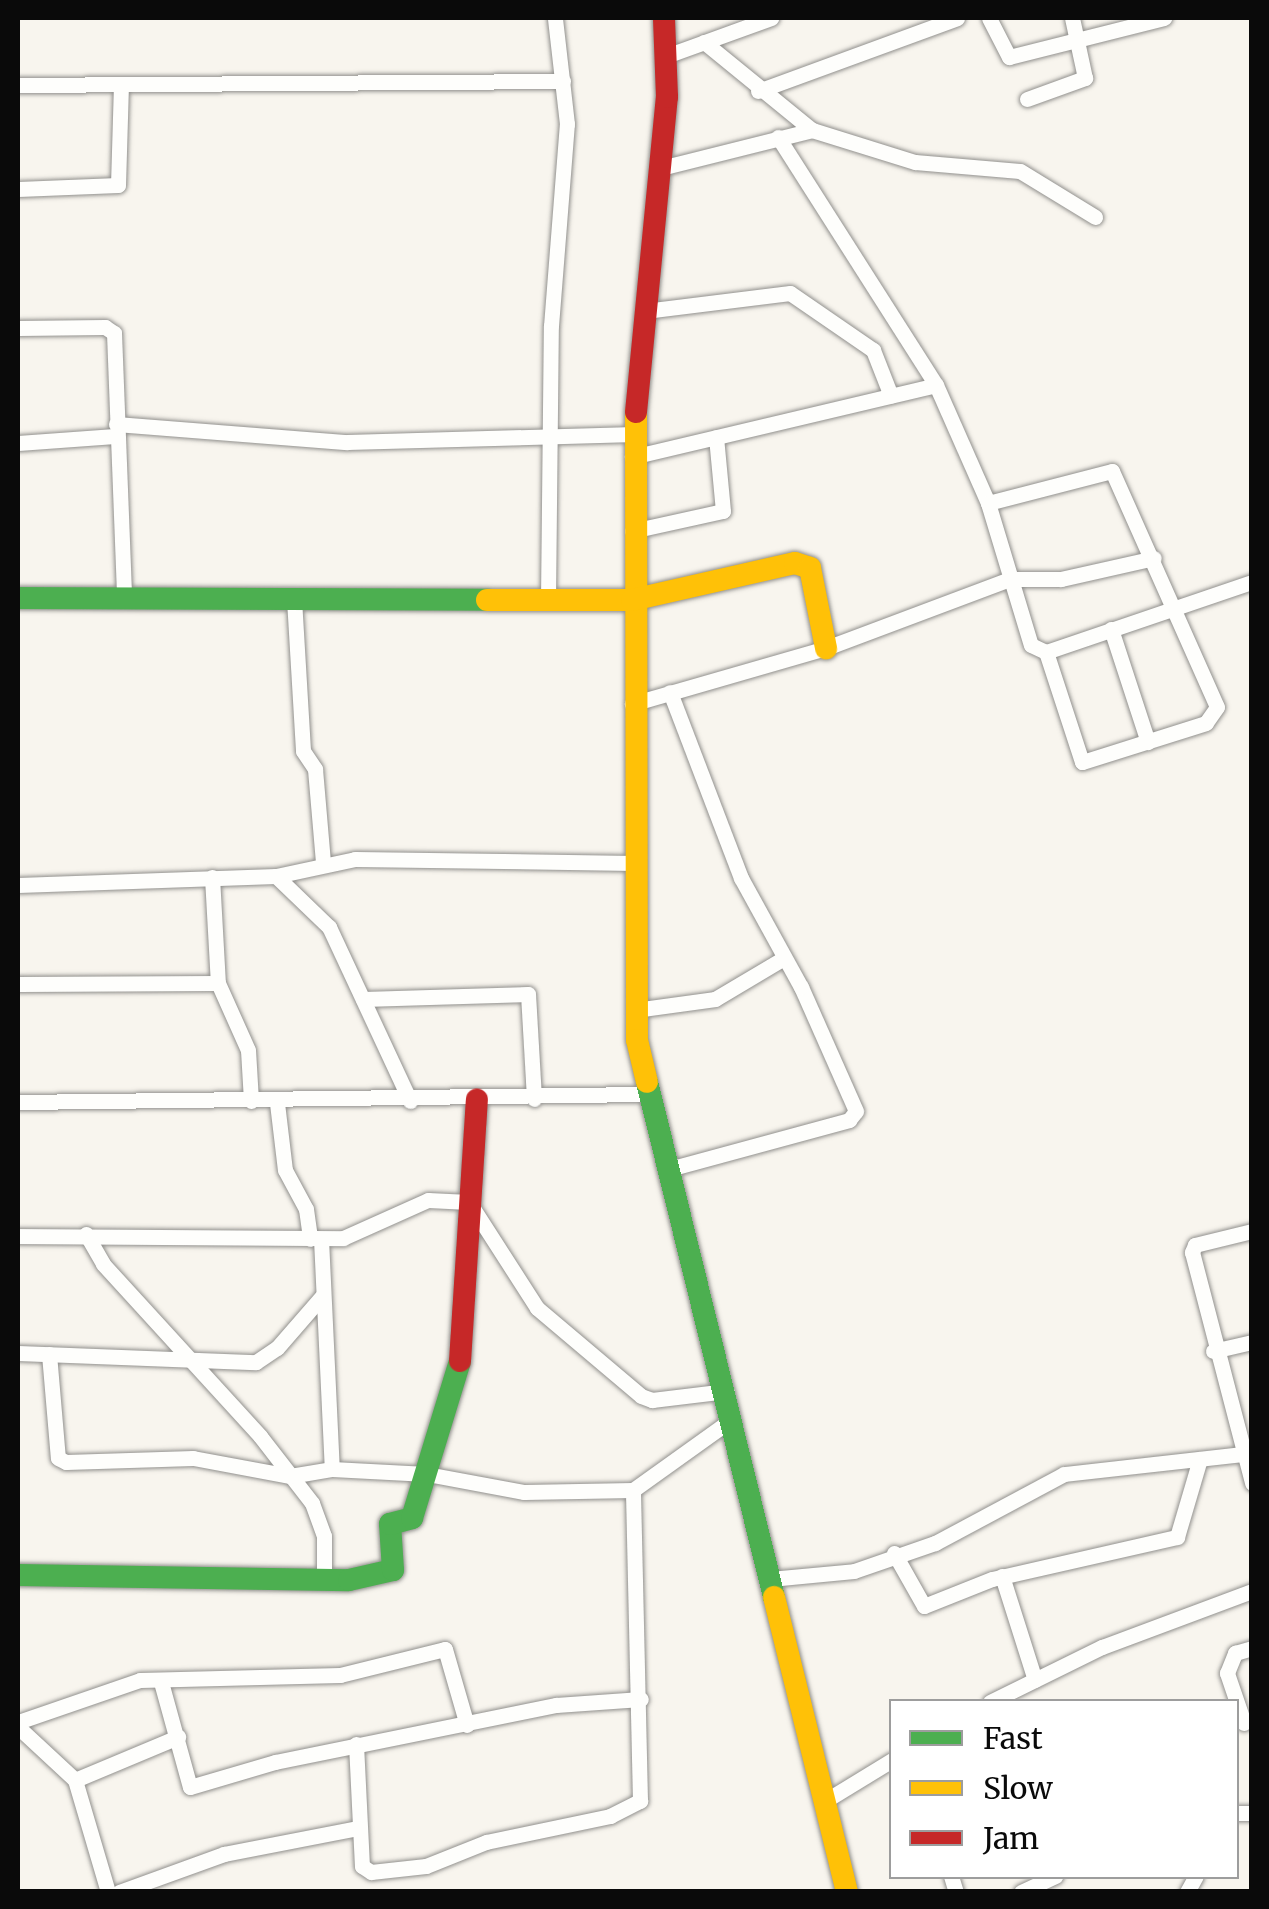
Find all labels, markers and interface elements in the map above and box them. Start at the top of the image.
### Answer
legend [889,1699,1239,1879]
text: Fast [983,1719,1043,1757]
text: Slow [983,1769,1053,1807]
text: Jam [983,1819,1039,1857]

